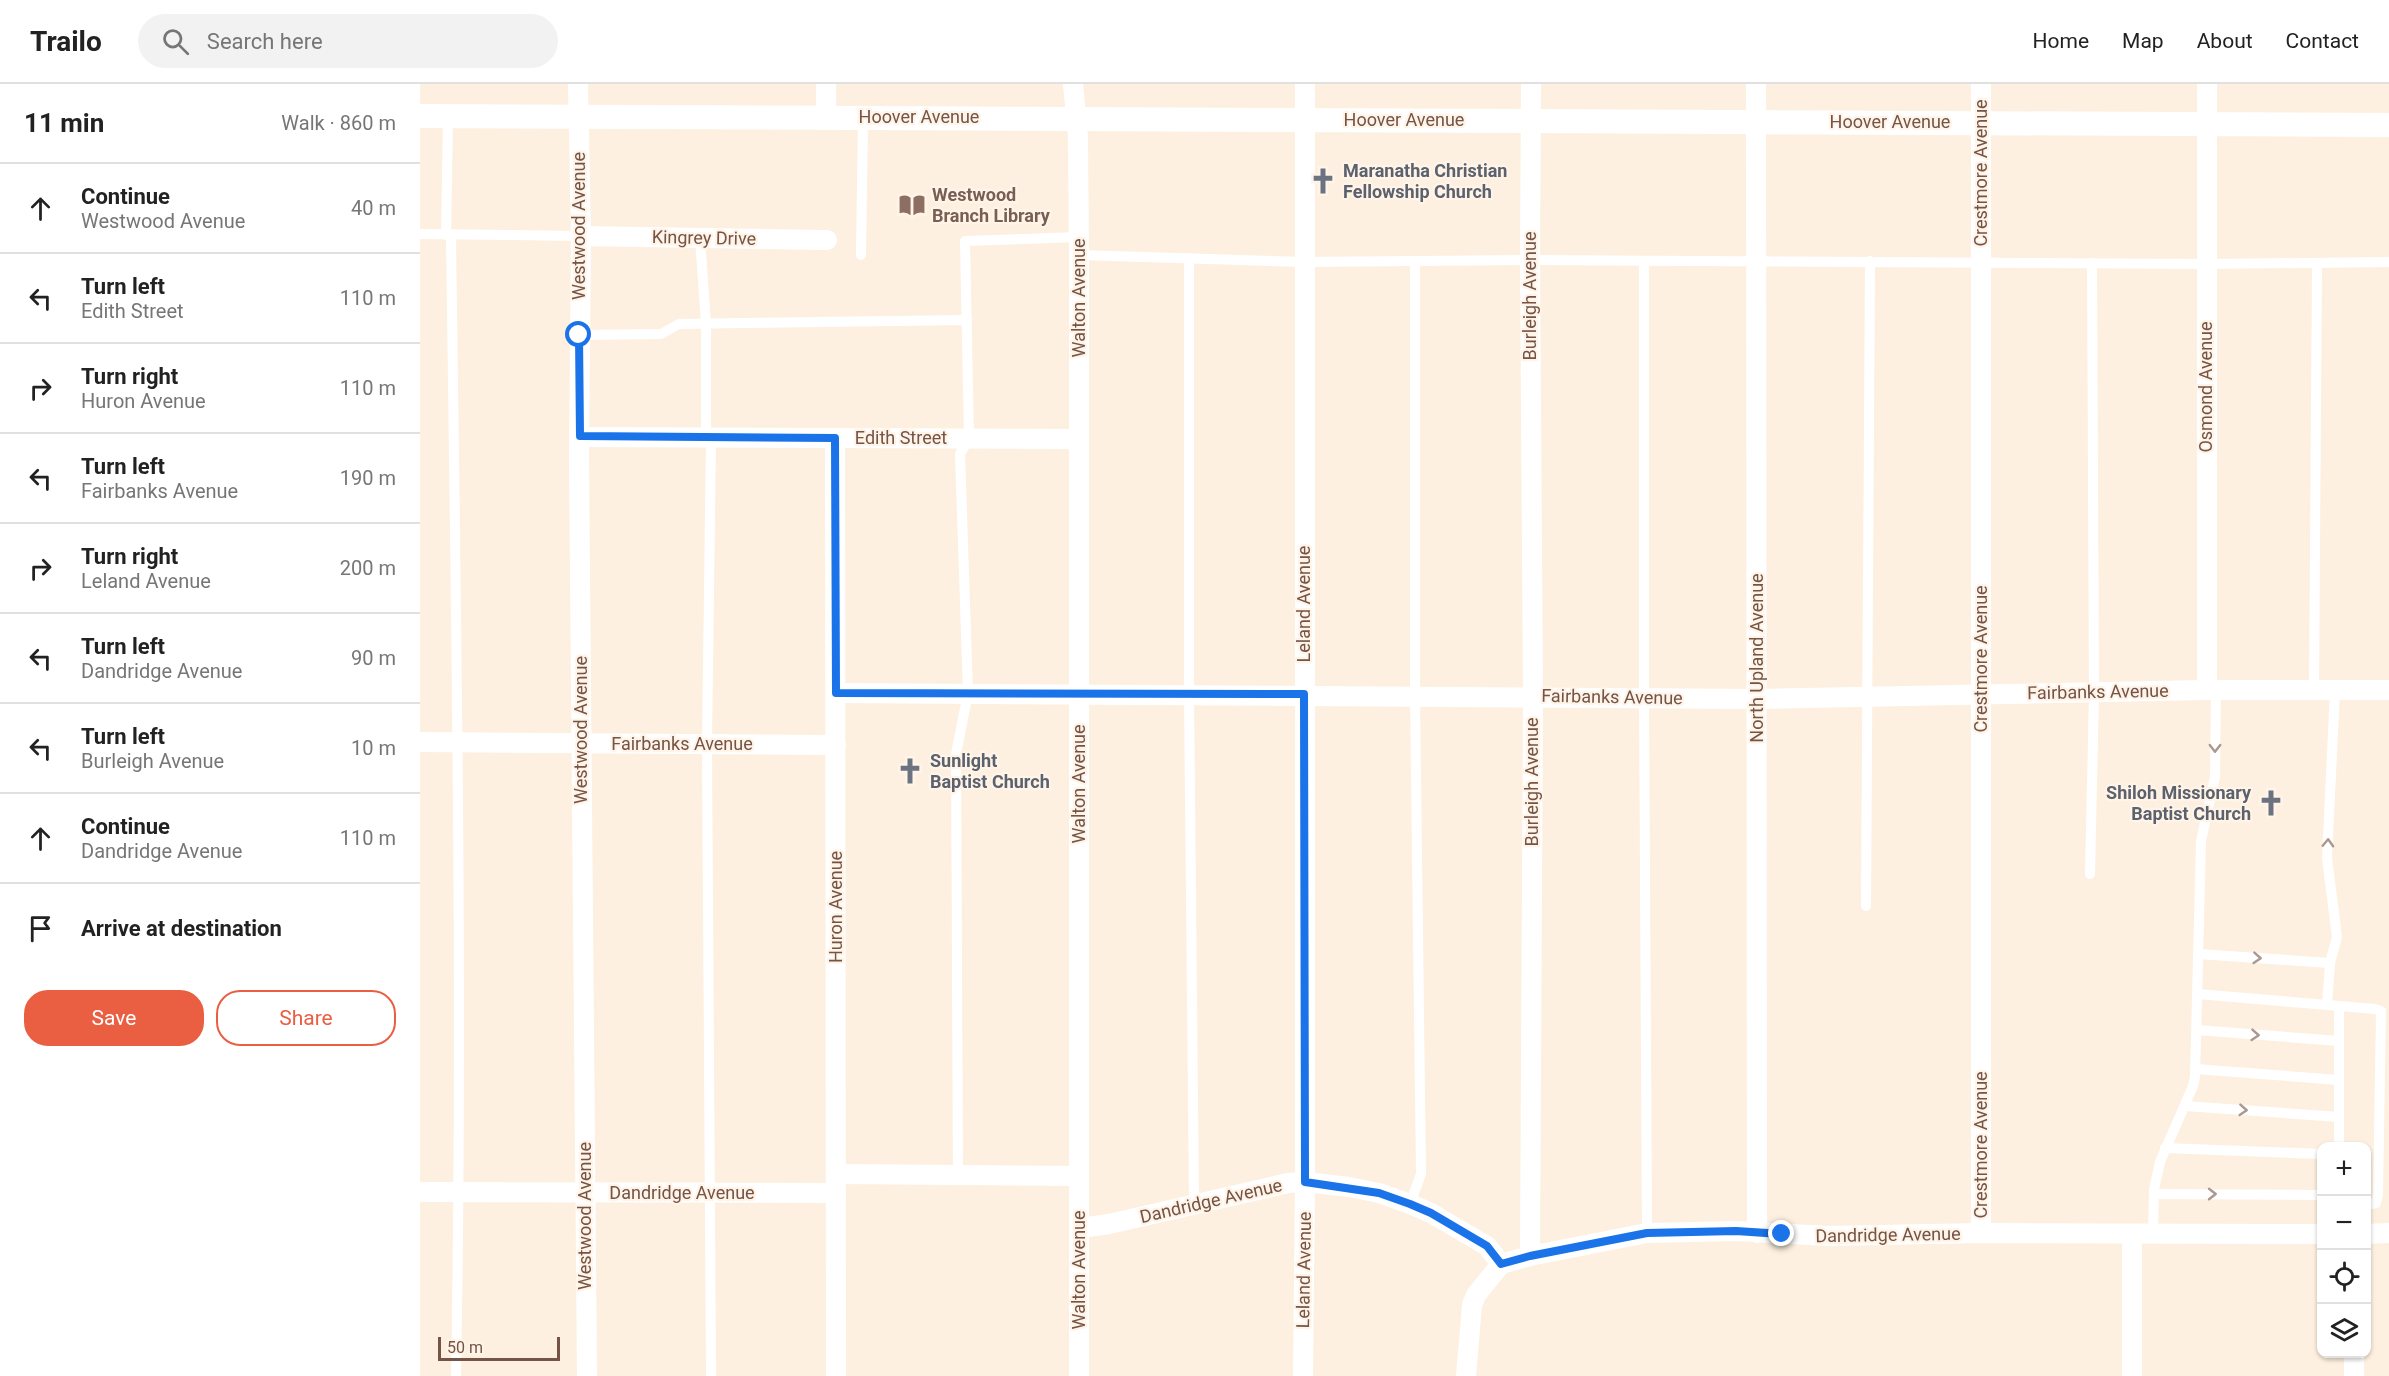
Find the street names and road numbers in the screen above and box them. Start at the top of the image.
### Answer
street label: Crestmore Avenue [1970,99,1991,247]
street label: Hoover Avenue [859,106,979,127]
street label: Hoover Avenue [1344,109,1464,130]
street label: Hoover Avenue [1830,111,1950,132]
street label: Westwood Avenue [568,152,589,300]
street label: Kingrey Drive [652,226,756,249]
street label: Burleigh Avenue [1519,232,1540,360]
street label: Walton Avenue [1068,238,1089,358]
street label: Osmond Avenue [2195,321,2216,453]
street label: Edith Street [855,427,947,448]
street label: Leland Avenue [1293,546,1314,662]
street label: North Upland Avenue [1746,573,1767,743]
street label: Crestmore Avenue [1970,585,1991,733]
street label: Westwood Avenue [570,656,591,804]
street label: Fairbanks Avenue [2027,680,2169,703]
street label: Fairbanks Avenue [1541,685,1683,708]
street label: Burleigh Avenue [1521,718,1542,846]
street label: Walton Avenue [1068,724,1089,844]
street label: Fairbanks Avenue [611,733,753,754]
street label: Huron Avenue [825,851,846,963]
street label: Crestmore Avenue [1970,1071,1991,1219]
street label: Westwood Avenue [574,1142,595,1290]
street label: Dandridge Avenue [1138,1174,1284,1227]
street label: Dandridge Avenue [609,1182,755,1203]
street label: Walton Avenue [1068,1210,1089,1330]
street label: Leland Avenue [1292,1211,1315,1329]
street label: Dandridge Avenue [1815,1223,1961,1246]

